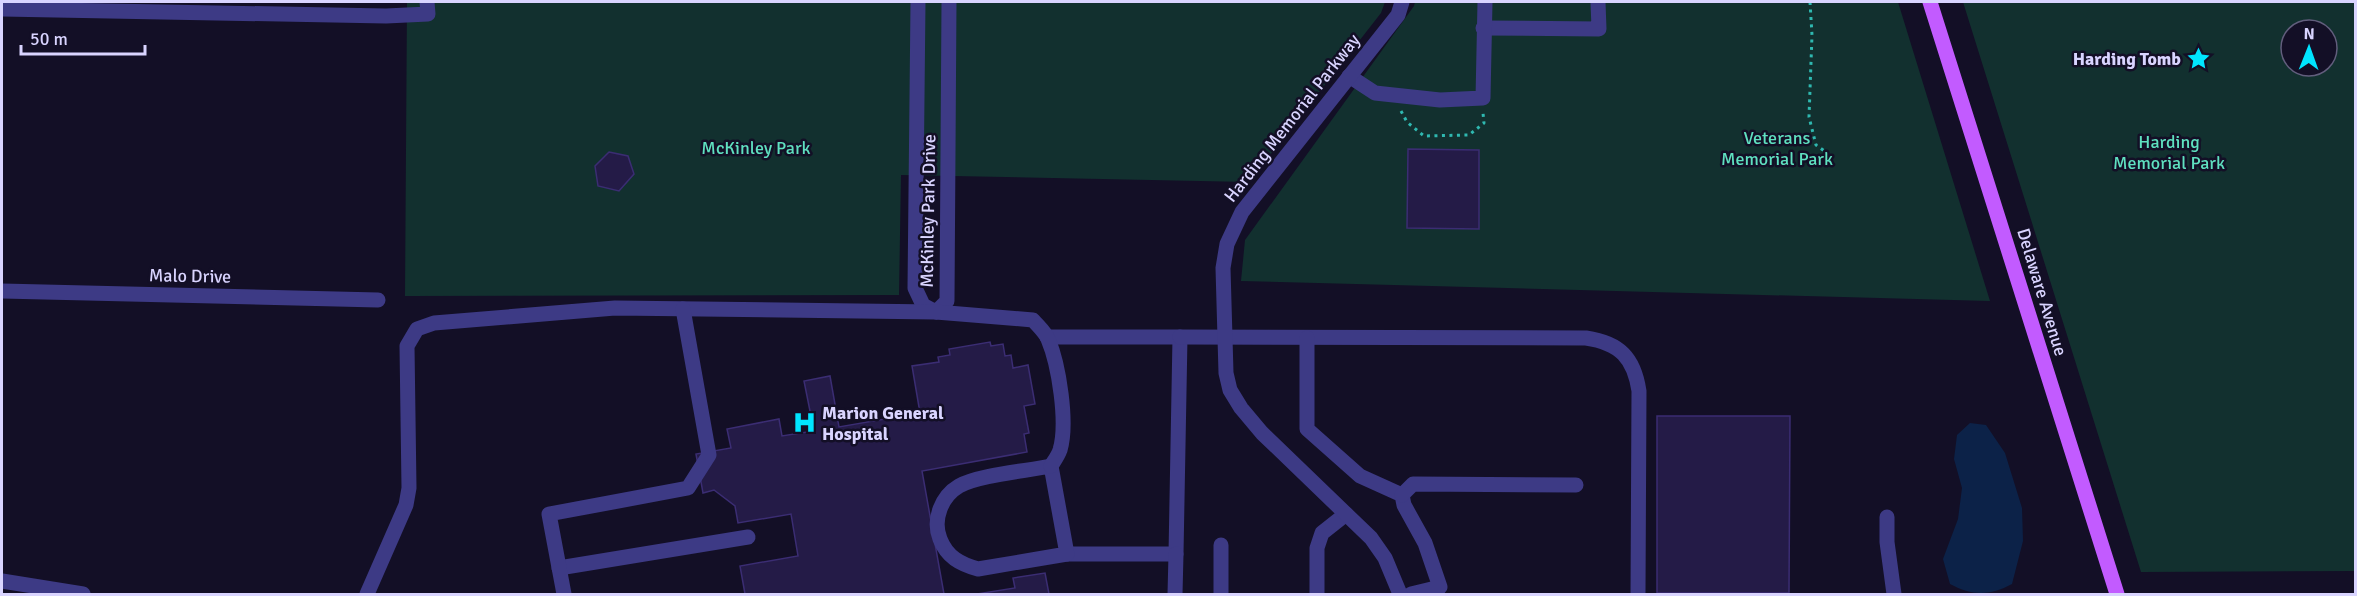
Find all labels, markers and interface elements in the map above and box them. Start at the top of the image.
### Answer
scale bar [21,18,146,56]
north arrow [2279,18,2339,78]
text: N [2304,24,2315,44]
text: 50 m [30,28,68,50]
street label: Harding Memorial Parkway [1219,29,1365,207]
place icon: Harding Tomb [2186,46,2212,72]
place label: Harding Tomb [2073,48,2181,70]
park label: Veterans Memorial Park [1721,127,1833,170]
park label: Harding Memorial Park [2113,131,2225,174]
street label: McKinley Park Drive [916,134,940,288]
park label: McKinley Park [701,137,811,159]
street label: Delaware Avenue [2012,225,2072,359]
street label: Malo Drive [149,264,231,288]
place label: Marion General Hospital [822,402,944,445]
hospital icon: Marion General Hospital [791,410,817,436]

